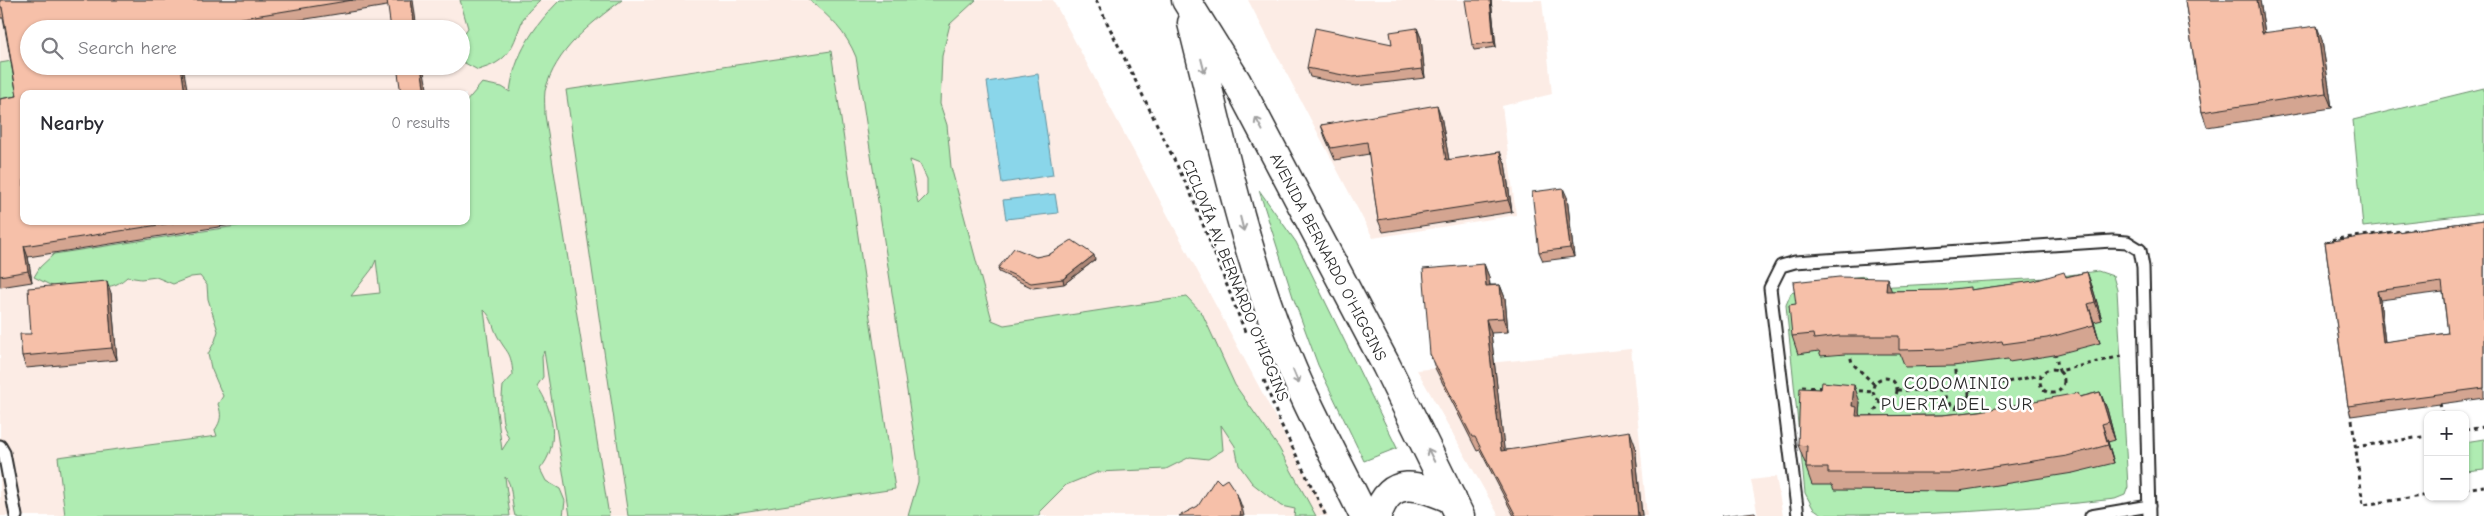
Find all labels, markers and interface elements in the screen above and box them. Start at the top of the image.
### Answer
search box [20,20,470,75]
icon: search [38,34,66,62]
text: Search here [78,37,177,59]
one-way arrow [1199,58,1208,74]
text: Nearby [40,111,104,135]
text: 0 results [391,114,450,132]
one-way arrow [1254,117,1264,132]
street label: AVENIDA BERNARDO O'HIGGINS [1266,150,1390,364]
street label: CICLOVÍA AV. BERNARDO O'HIGGINS [1178,156,1293,404]
one-way arrow [1238,215,1248,231]
one-way arrow [1291,369,1301,384]
district label: CODOMINIO PUERTA DEL SUR [1881,373,2033,415]
map controls [2424,411,2469,501]
button: + [2424,411,2469,456]
one-way arrow [1425,448,1435,463]
button: − [2424,456,2469,501]

